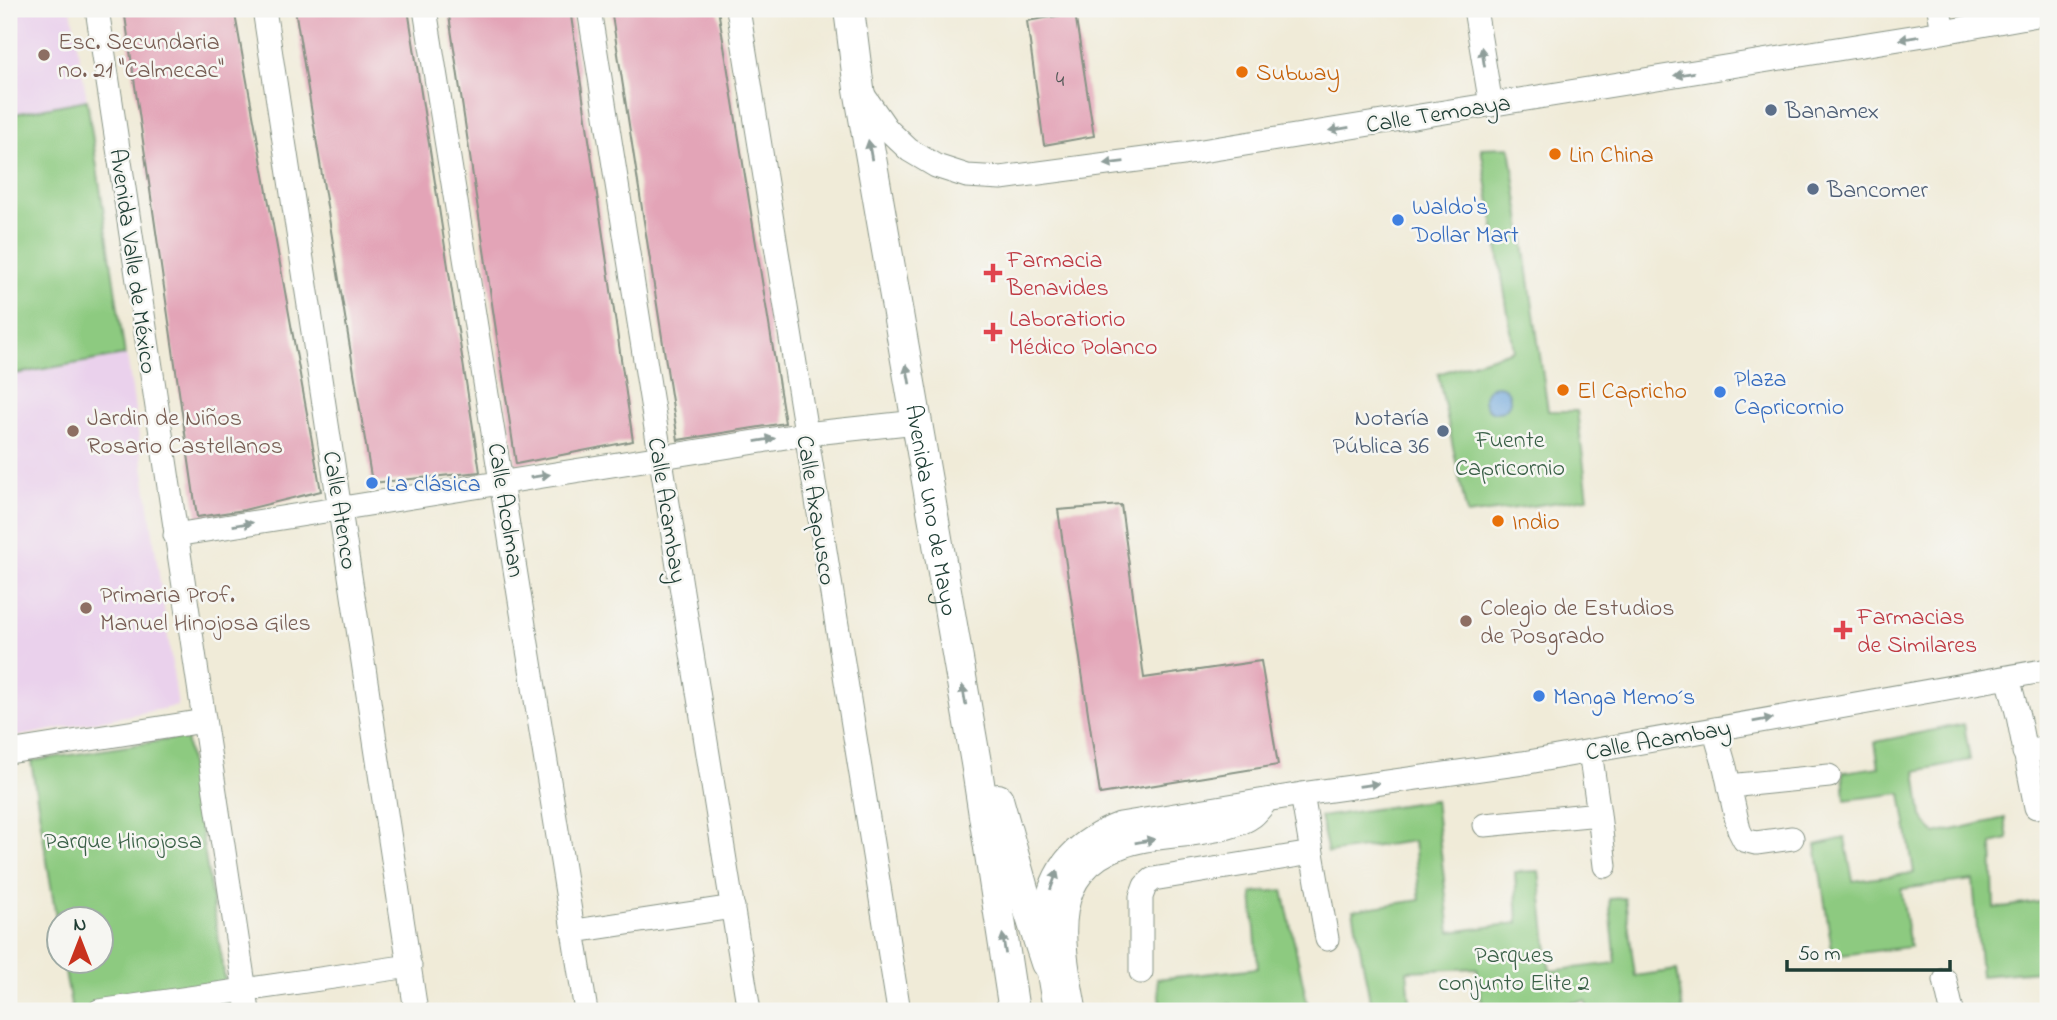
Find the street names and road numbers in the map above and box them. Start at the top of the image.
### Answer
street label: Calle Temoaya [1364,87,1513,145]
street label: Avenida Valle de México [98,147,165,376]
street label: Avenida Uno de Mayo [894,402,965,619]
street label: Calle Axapusco [785,433,844,588]
street label: Calle Acambay [636,435,694,586]
street label: Calle Acolman [477,441,532,580]
street label: Calle Atenco [312,449,365,572]
street label: Calle Acambay [1583,711,1734,772]

